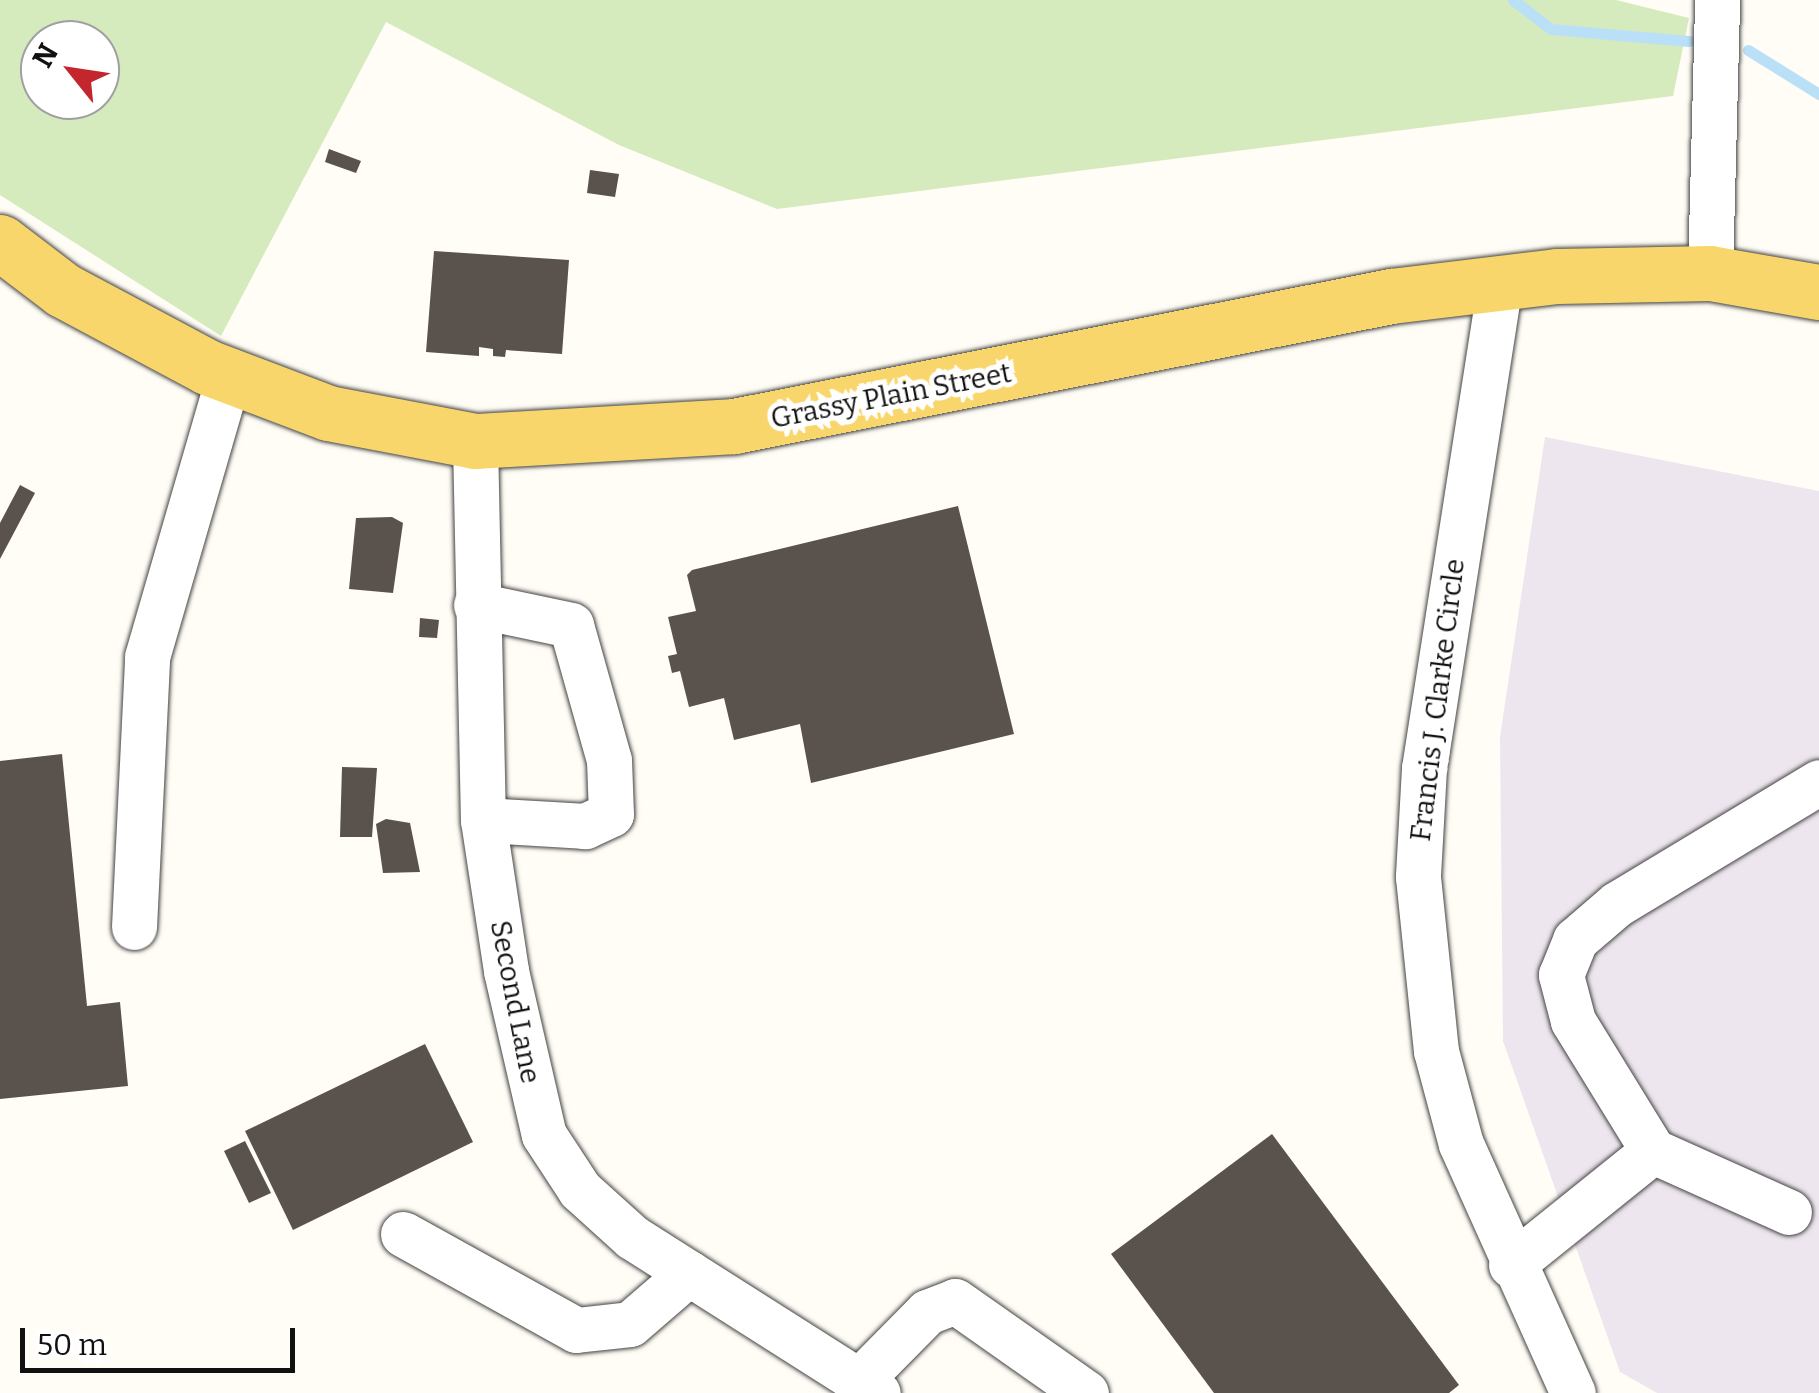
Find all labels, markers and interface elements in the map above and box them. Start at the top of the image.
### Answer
north arrow [20,20,120,120]
text: N [26,38,65,73]
street label: Grassy Plain Street [768,356,1014,436]
street label: Francis J. Clarke Circle [1404,557,1472,843]
street label: Second Lane [483,918,547,1086]
scale bar [25,1308,300,1370]
text: 50 m [37,1327,107,1363]

